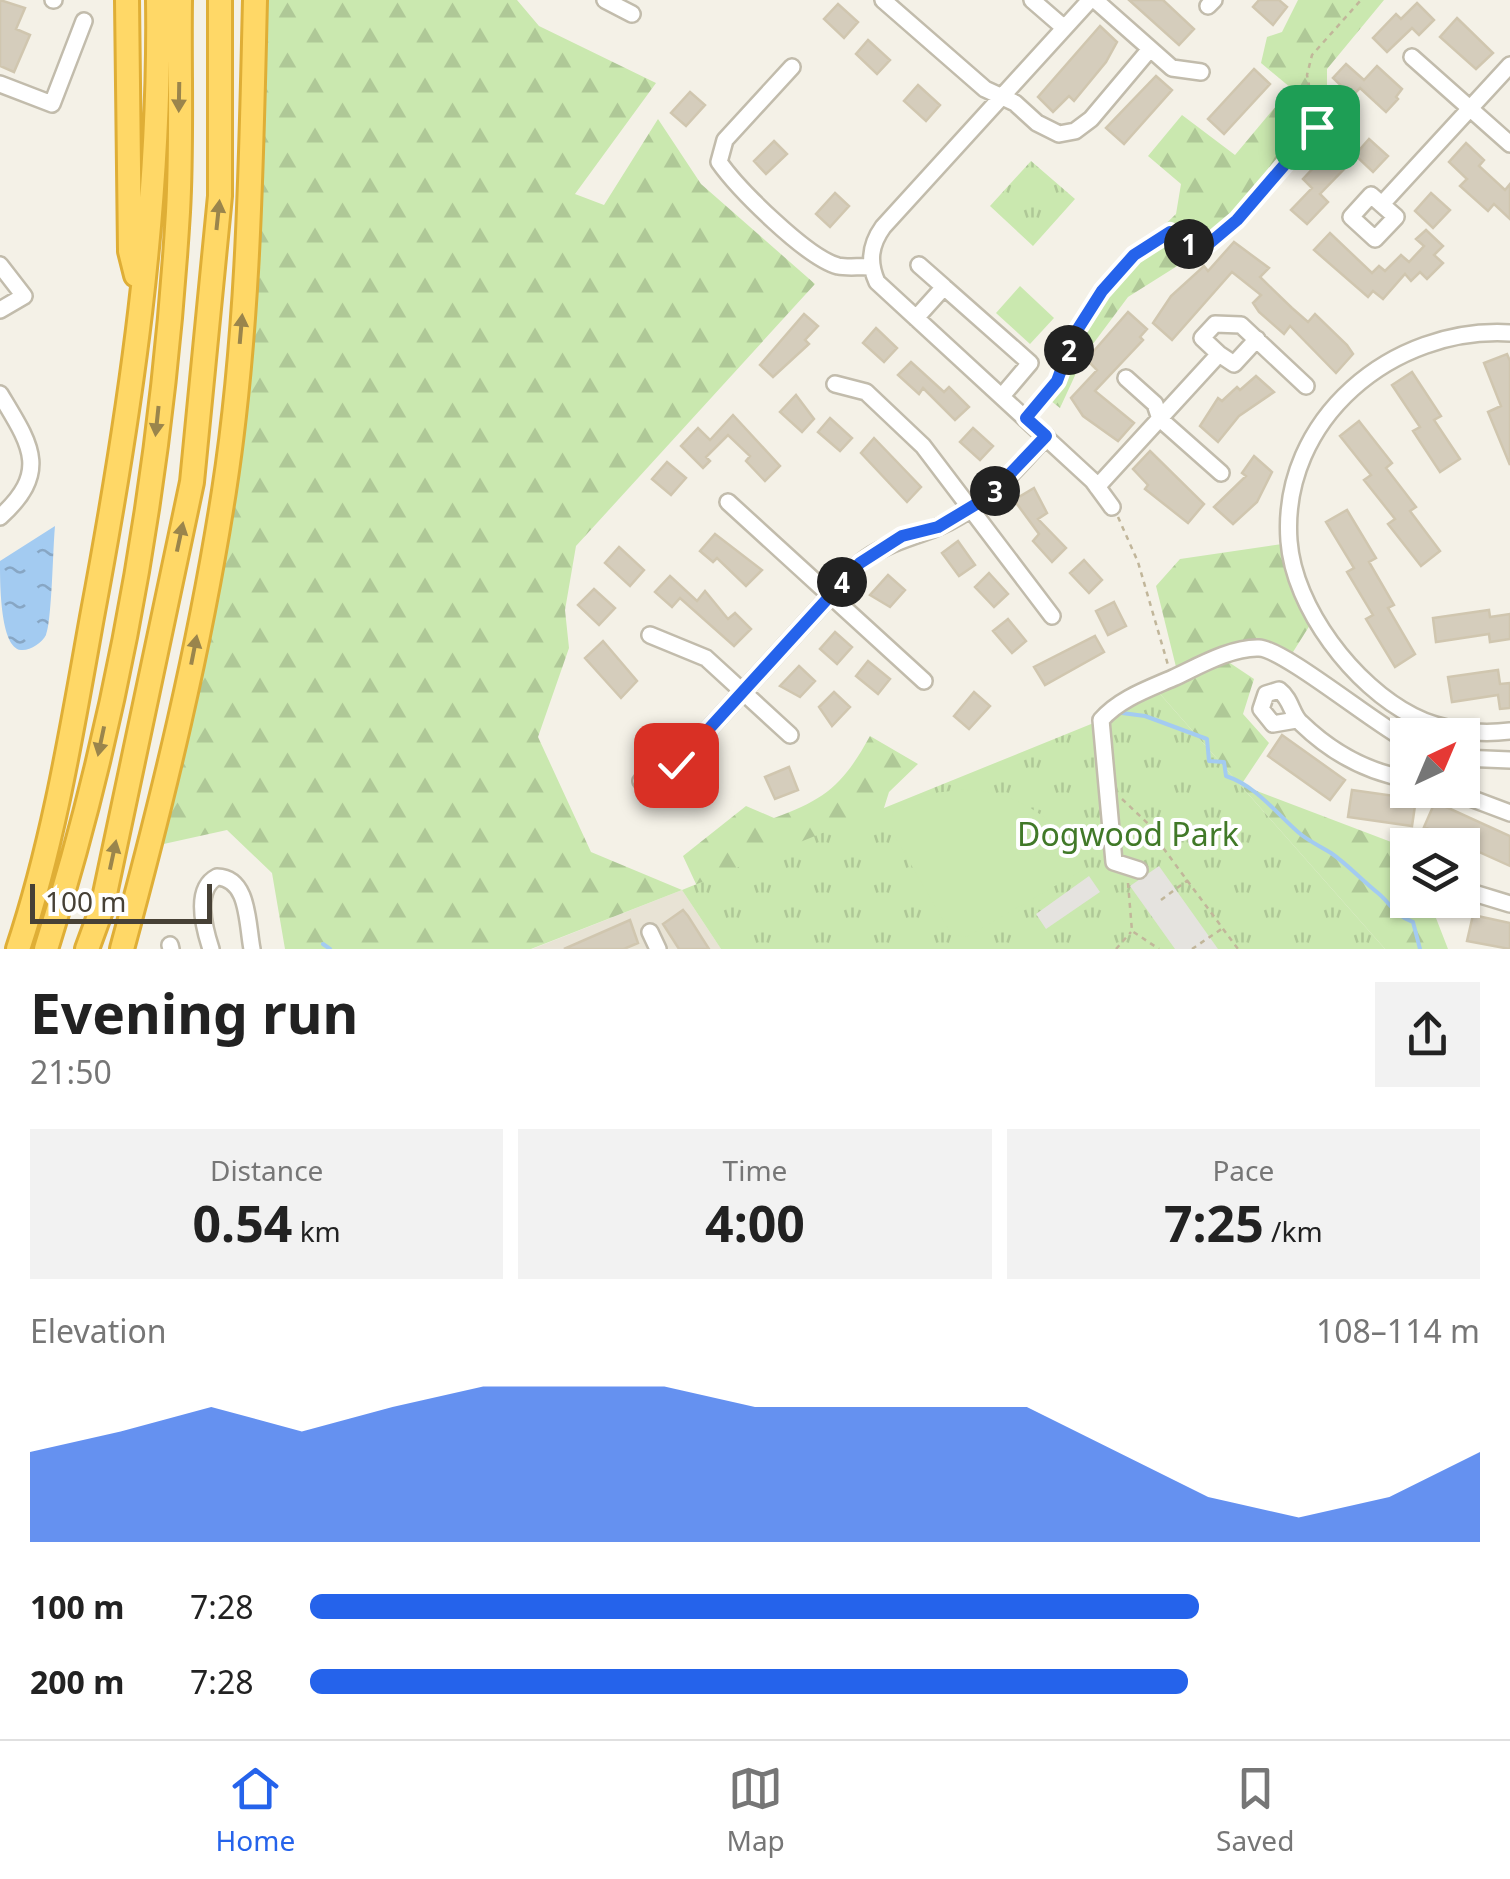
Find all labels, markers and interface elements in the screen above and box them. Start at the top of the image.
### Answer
one-way arrow [171,82,187,114]
pin [1275,85,1360,170]
icon: arrive [1290,100,1345,155]
one-way arrow [210,198,226,230]
pin: 1 [1164,219,1214,269]
text: 1 [1181,225,1197,263]
one-way arrow [233,313,249,344]
pin: 2 [1044,325,1094,375]
text: 2 [1061,331,1077,369]
one-way arrow [148,406,164,438]
pin: 3 [970,466,1020,516]
text: 3 [987,472,1003,510]
one-way arrow [173,521,189,552]
pin: 4 [817,557,867,607]
text: 4 [834,563,850,601]
one-way arrow [186,634,202,665]
north arrow [1390,718,1480,808]
map controls [1390,718,1480,918]
pin [634,723,719,808]
one-way arrow [92,726,108,757]
icon: check [649,738,704,793]
park label: Dogwood Park [1017,812,1239,855]
button: layers [1390,828,1480,918]
one-way arrow [105,839,121,870]
scale bar [30,879,212,924]
text: 100 m [45,882,127,920]
text: Evening run [30,975,358,1050]
button: share [1375,982,1480,1087]
text: 21:50 [30,1050,112,1093]
text: Distance [210,1151,323,1189]
text: Time [723,1151,787,1189]
text: Pace [1212,1151,1274,1189]
text: 0.54 [193,1189,292,1257]
text: 4:00 [705,1189,805,1257]
text: 7:25 [1164,1189,1264,1257]
text: km [292,1212,341,1250]
text: /km [1264,1212,1323,1250]
text: Elevation [30,1309,167,1352]
text: 108–114 m [1316,1309,1480,1352]
text: 100 m [30,1585,124,1628]
text: 7:28 [190,1585,254,1628]
text: 200 m [30,1660,124,1703]
text: 7:28 [190,1660,254,1703]
tab: Home [216,1761,295,1859]
tab: Map [727,1761,785,1859]
tab: Saved [1216,1761,1294,1859]

